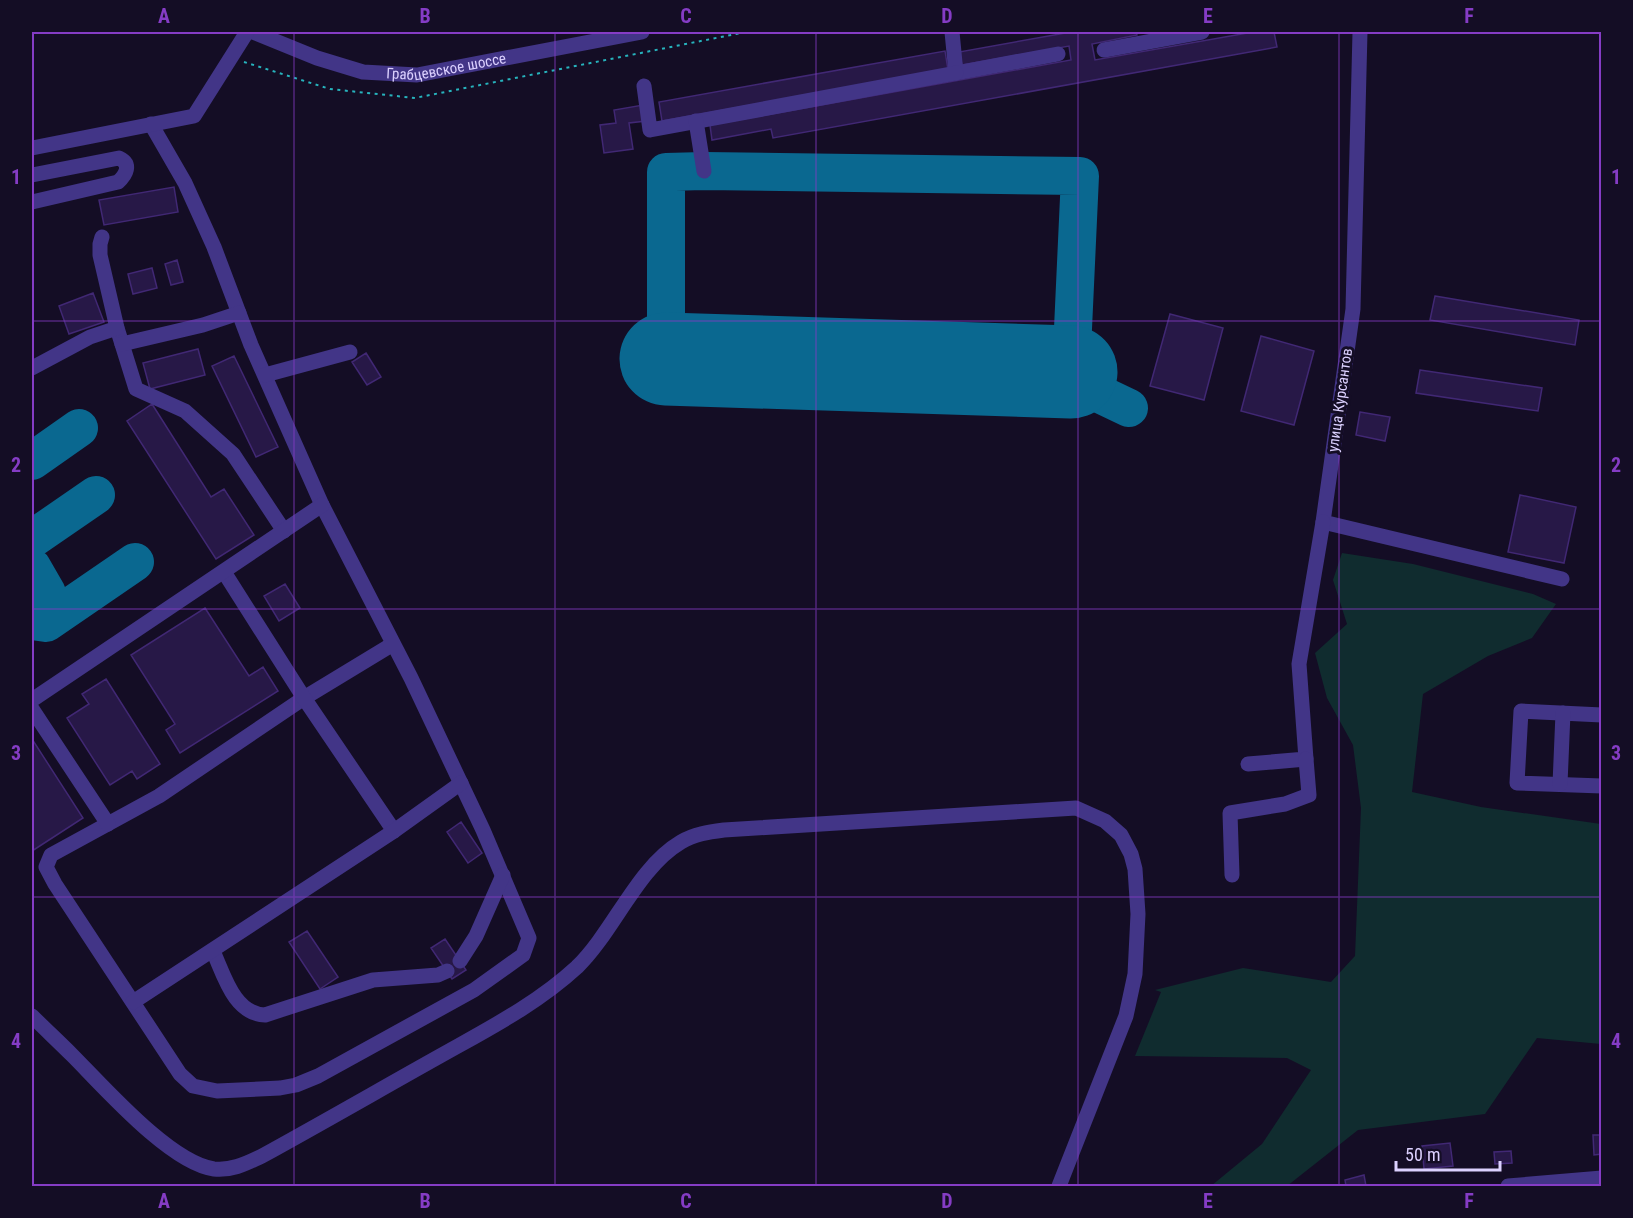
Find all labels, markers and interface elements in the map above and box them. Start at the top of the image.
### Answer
text: A [158,4,170,28]
text: B [419,4,431,28]
text: C [680,4,692,28]
text: D [941,4,953,28]
text: E [1203,4,1213,28]
text: F [1464,4,1474,28]
street label: Грабцевское шоссе [386,49,507,84]
text: 1 [11,165,21,189]
text: 1 [1611,165,1621,189]
street label: улица Курсантов [1324,347,1356,453]
text: 2 [11,453,21,477]
text: 2 [1611,453,1621,477]
text: 3 [11,741,21,765]
text: 3 [1611,741,1621,765]
text: 4 [11,1029,21,1053]
text: 4 [1611,1029,1621,1053]
scale bar [1396,1134,1500,1172]
text: 50 m [1405,1144,1440,1165]
text: A [158,1189,170,1213]
text: B [419,1189,431,1213]
text: C [680,1189,692,1213]
text: D [941,1189,953,1213]
text: E [1203,1189,1213,1213]
text: F [1464,1189,1474,1213]

